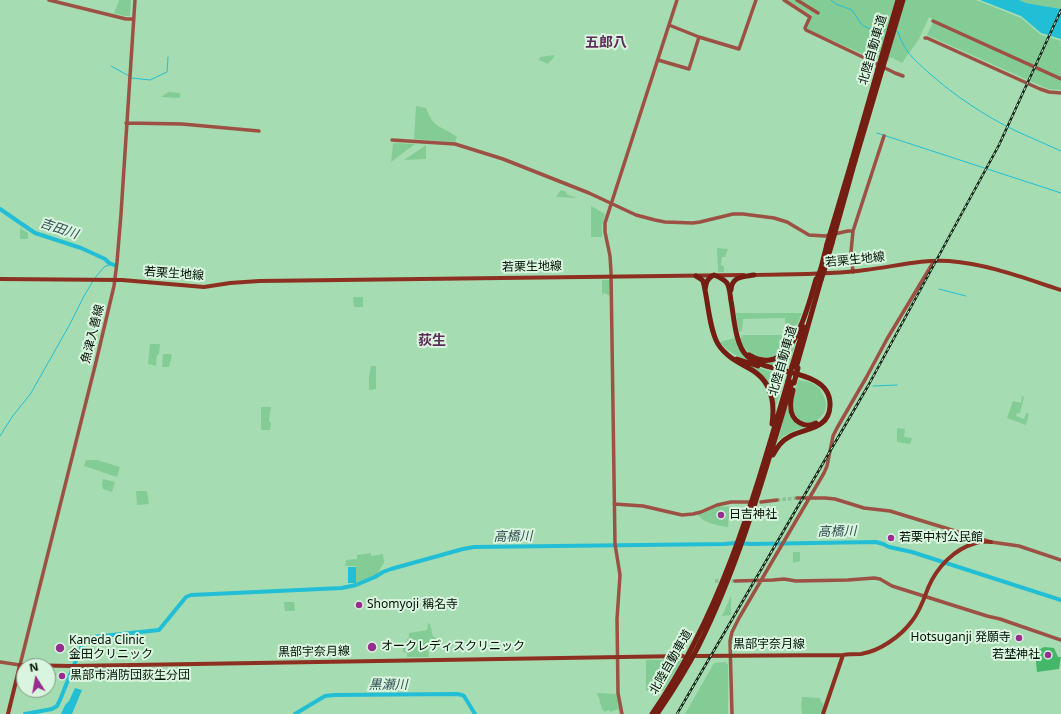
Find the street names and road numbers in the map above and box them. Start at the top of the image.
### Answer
street label: 北陸自動車道 [856,13,890,87]
street label: 若栗生地線 [824,250,886,270]
street label: 若栗生地線 [502,259,562,275]
street label: 若栗生地線 [144,265,204,283]
street label: 魚津入善線 [79,303,107,365]
street label: 北陸自動車道 [766,324,800,398]
street label: 北陸自動車道 [647,627,695,697]
street label: 黒部宇奈月線 [733,638,805,652]
street label: 黒部宇奈月線 [278,644,350,660]

